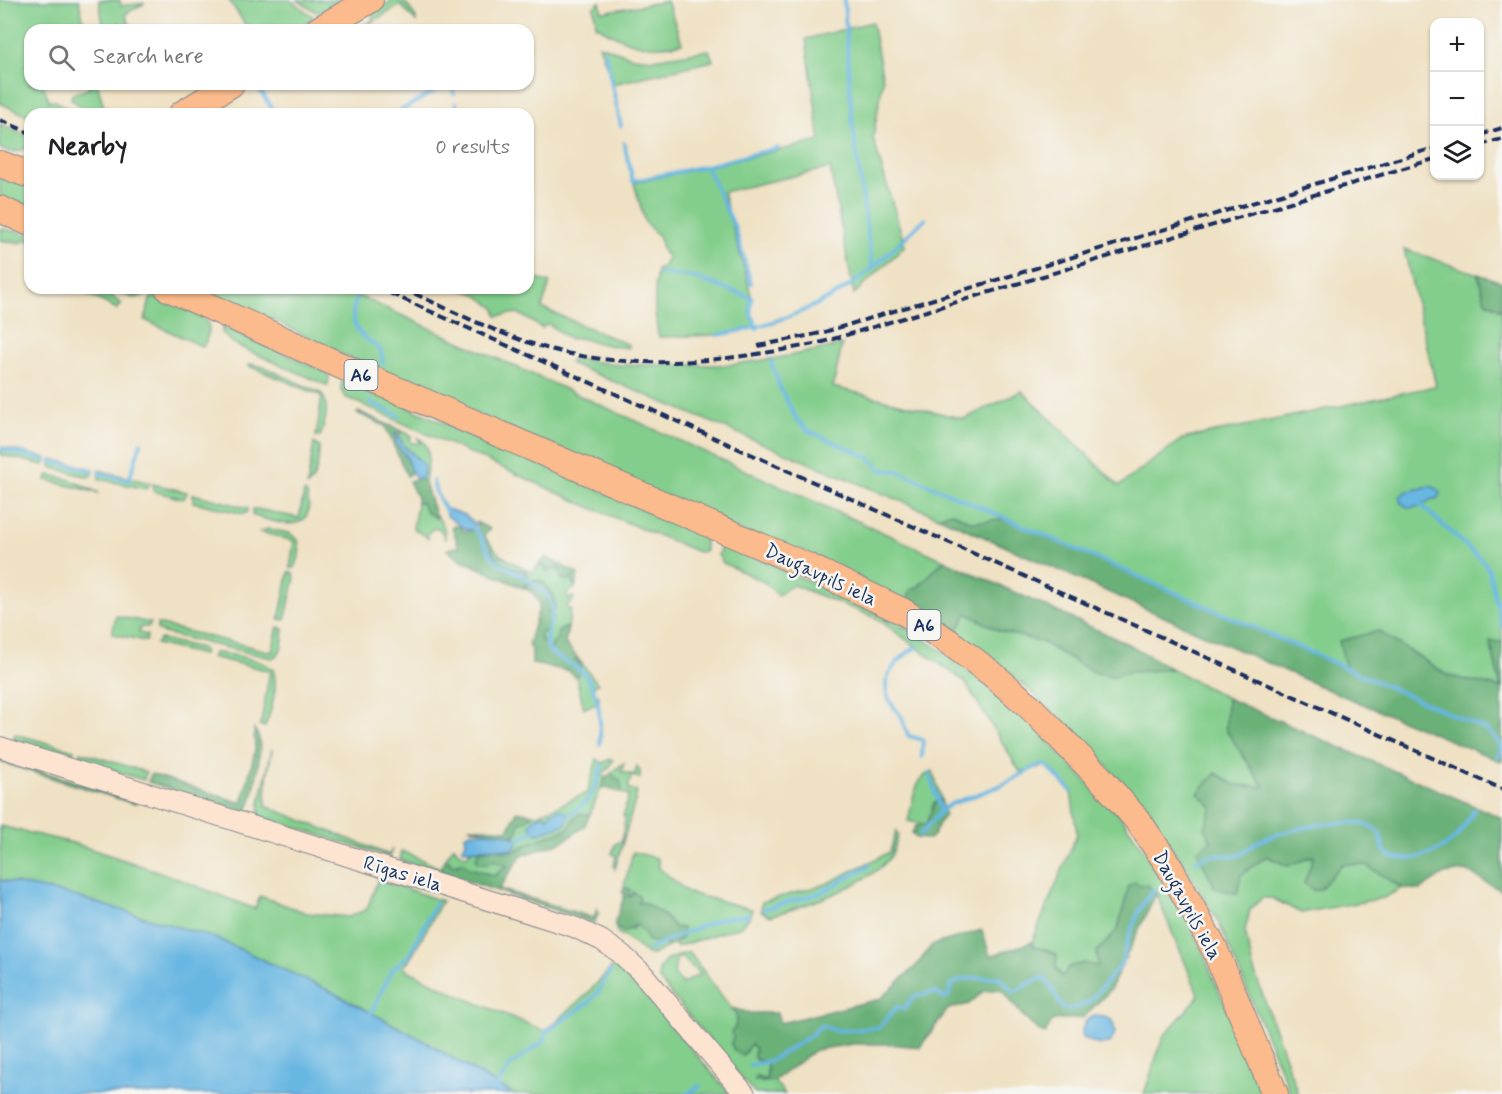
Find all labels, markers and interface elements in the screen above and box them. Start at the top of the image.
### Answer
map controls [1430,18,1484,180]
button: + [1430,18,1484,72]
search box [24,24,534,90]
icon: search [45,41,78,74]
text: Search here [93,43,204,71]
button: − [1430,72,1484,126]
button: layers [1430,126,1484,180]
text: Nearby [48,130,127,164]
text: 0 results [436,134,510,161]
road number: A6 [344,360,378,390]
street label: Daugavpils iela [759,538,881,615]
road number: A6 [908,610,940,640]
street label: Daugavpils iela [1144,846,1228,966]
street label: Rīgas iela [360,850,445,899]

